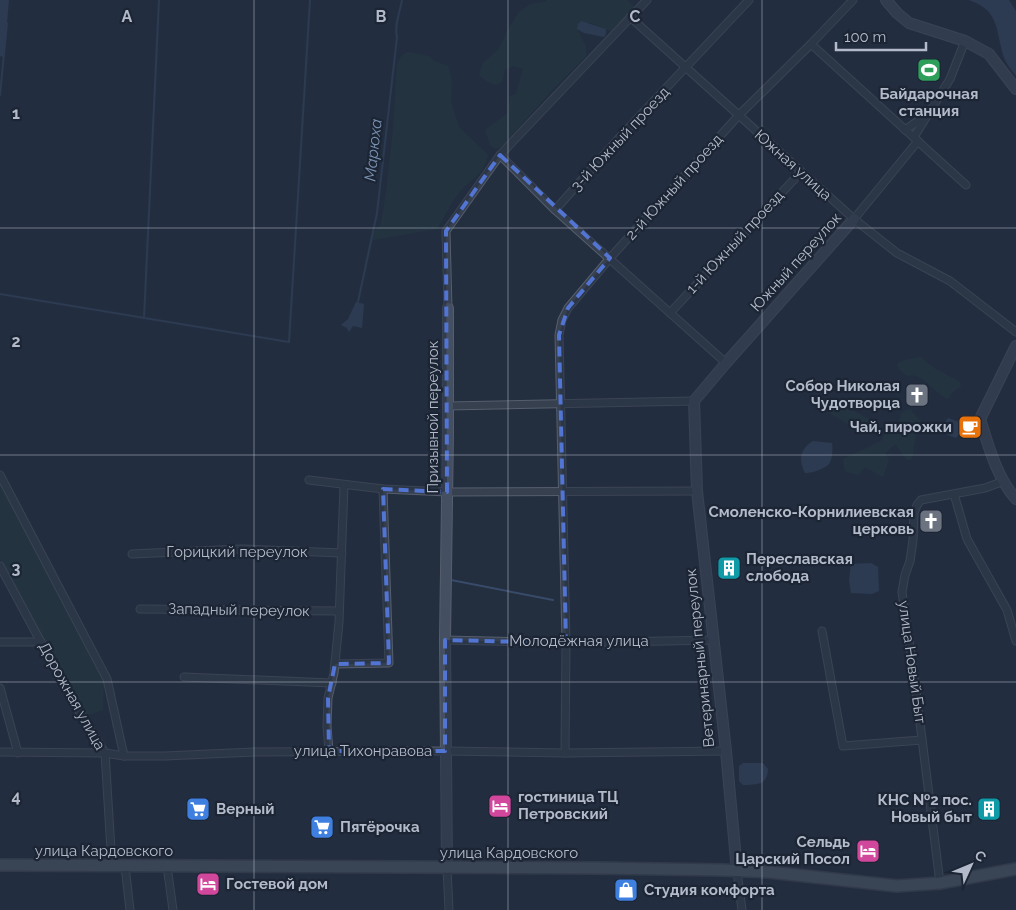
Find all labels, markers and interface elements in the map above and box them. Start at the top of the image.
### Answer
text: A [122,7,133,26]
text: B [376,7,387,26]
text: C [630,7,641,26]
scale bar [836,20,926,52]
text: 100 m [844,28,886,46]
sports icon: Байдарочная станция [916,57,942,83]
street label: 3-й Южный проезд [567,83,673,195]
place label: Байдарочная станция [880,85,978,120]
text: 1 [12,104,20,123]
water label: Марюха [360,117,386,182]
street label: Южная улица [751,126,835,204]
street label: 2-й Южный проезд [622,130,726,244]
street label: 1-й Южный проезд [683,186,788,297]
street label: Южный переулок [747,209,845,315]
text: 2 [11,332,21,351]
street label: Призывной переулок [424,340,442,493]
place label: Собор Николая Чудотворца [786,377,900,412]
church icon: Собор Николая Чудотворца [904,382,930,408]
cafe icon: Чай, пирожки [957,414,983,440]
place label: Чай, пирожки [850,418,952,436]
place label: Смоленско-Корнилиевская церковь [709,503,914,538]
church icon: Смоленско-Корнилиевская церковь [918,508,944,534]
street label: Горицкий переулок [166,543,308,561]
place label: Переславская слобода [746,550,853,585]
building icon: Переславская слобода [716,555,742,581]
text: 3 [12,559,21,578]
street label: Ветеринарный переулок [682,568,718,748]
street label: улица Новый Быт [894,599,930,725]
street label: Западный переулок [168,600,310,620]
street label: Молодёжная улица [509,632,649,650]
street label: Дорожная улица [35,639,109,753]
street label: улица Тихонравова [294,742,432,760]
text: 4 [11,787,21,806]
place label: гостиница ТЦ Петровский [518,788,618,823]
place label: КНС №2 пос. Новый быт [877,791,973,826]
hotel icon: гостиница ТЦ Петровский [487,793,513,819]
supermarket icon: Верный [185,796,211,822]
building icon: КНС №2 пос. Новый быт [976,796,1002,822]
place label: Верный [216,800,274,818]
supermarket icon: Пятёрочка [309,814,335,840]
place label: Пятёрочка [340,818,420,836]
place label: Сельдь Царский Посол [735,833,850,868]
hotel icon: Сельдь Царский Посол [855,838,881,864]
north arrow [946,840,996,890]
street label: улица Кардовского [35,842,173,860]
street label: улица Кардовского [440,844,578,862]
text: С [971,847,990,865]
hotel icon: Гостевой дом [195,871,221,897]
place label: Гостевой дом [226,875,328,893]
shop icon: Студия комфорта [613,877,639,903]
place label: Студия комфорта [644,881,775,899]

